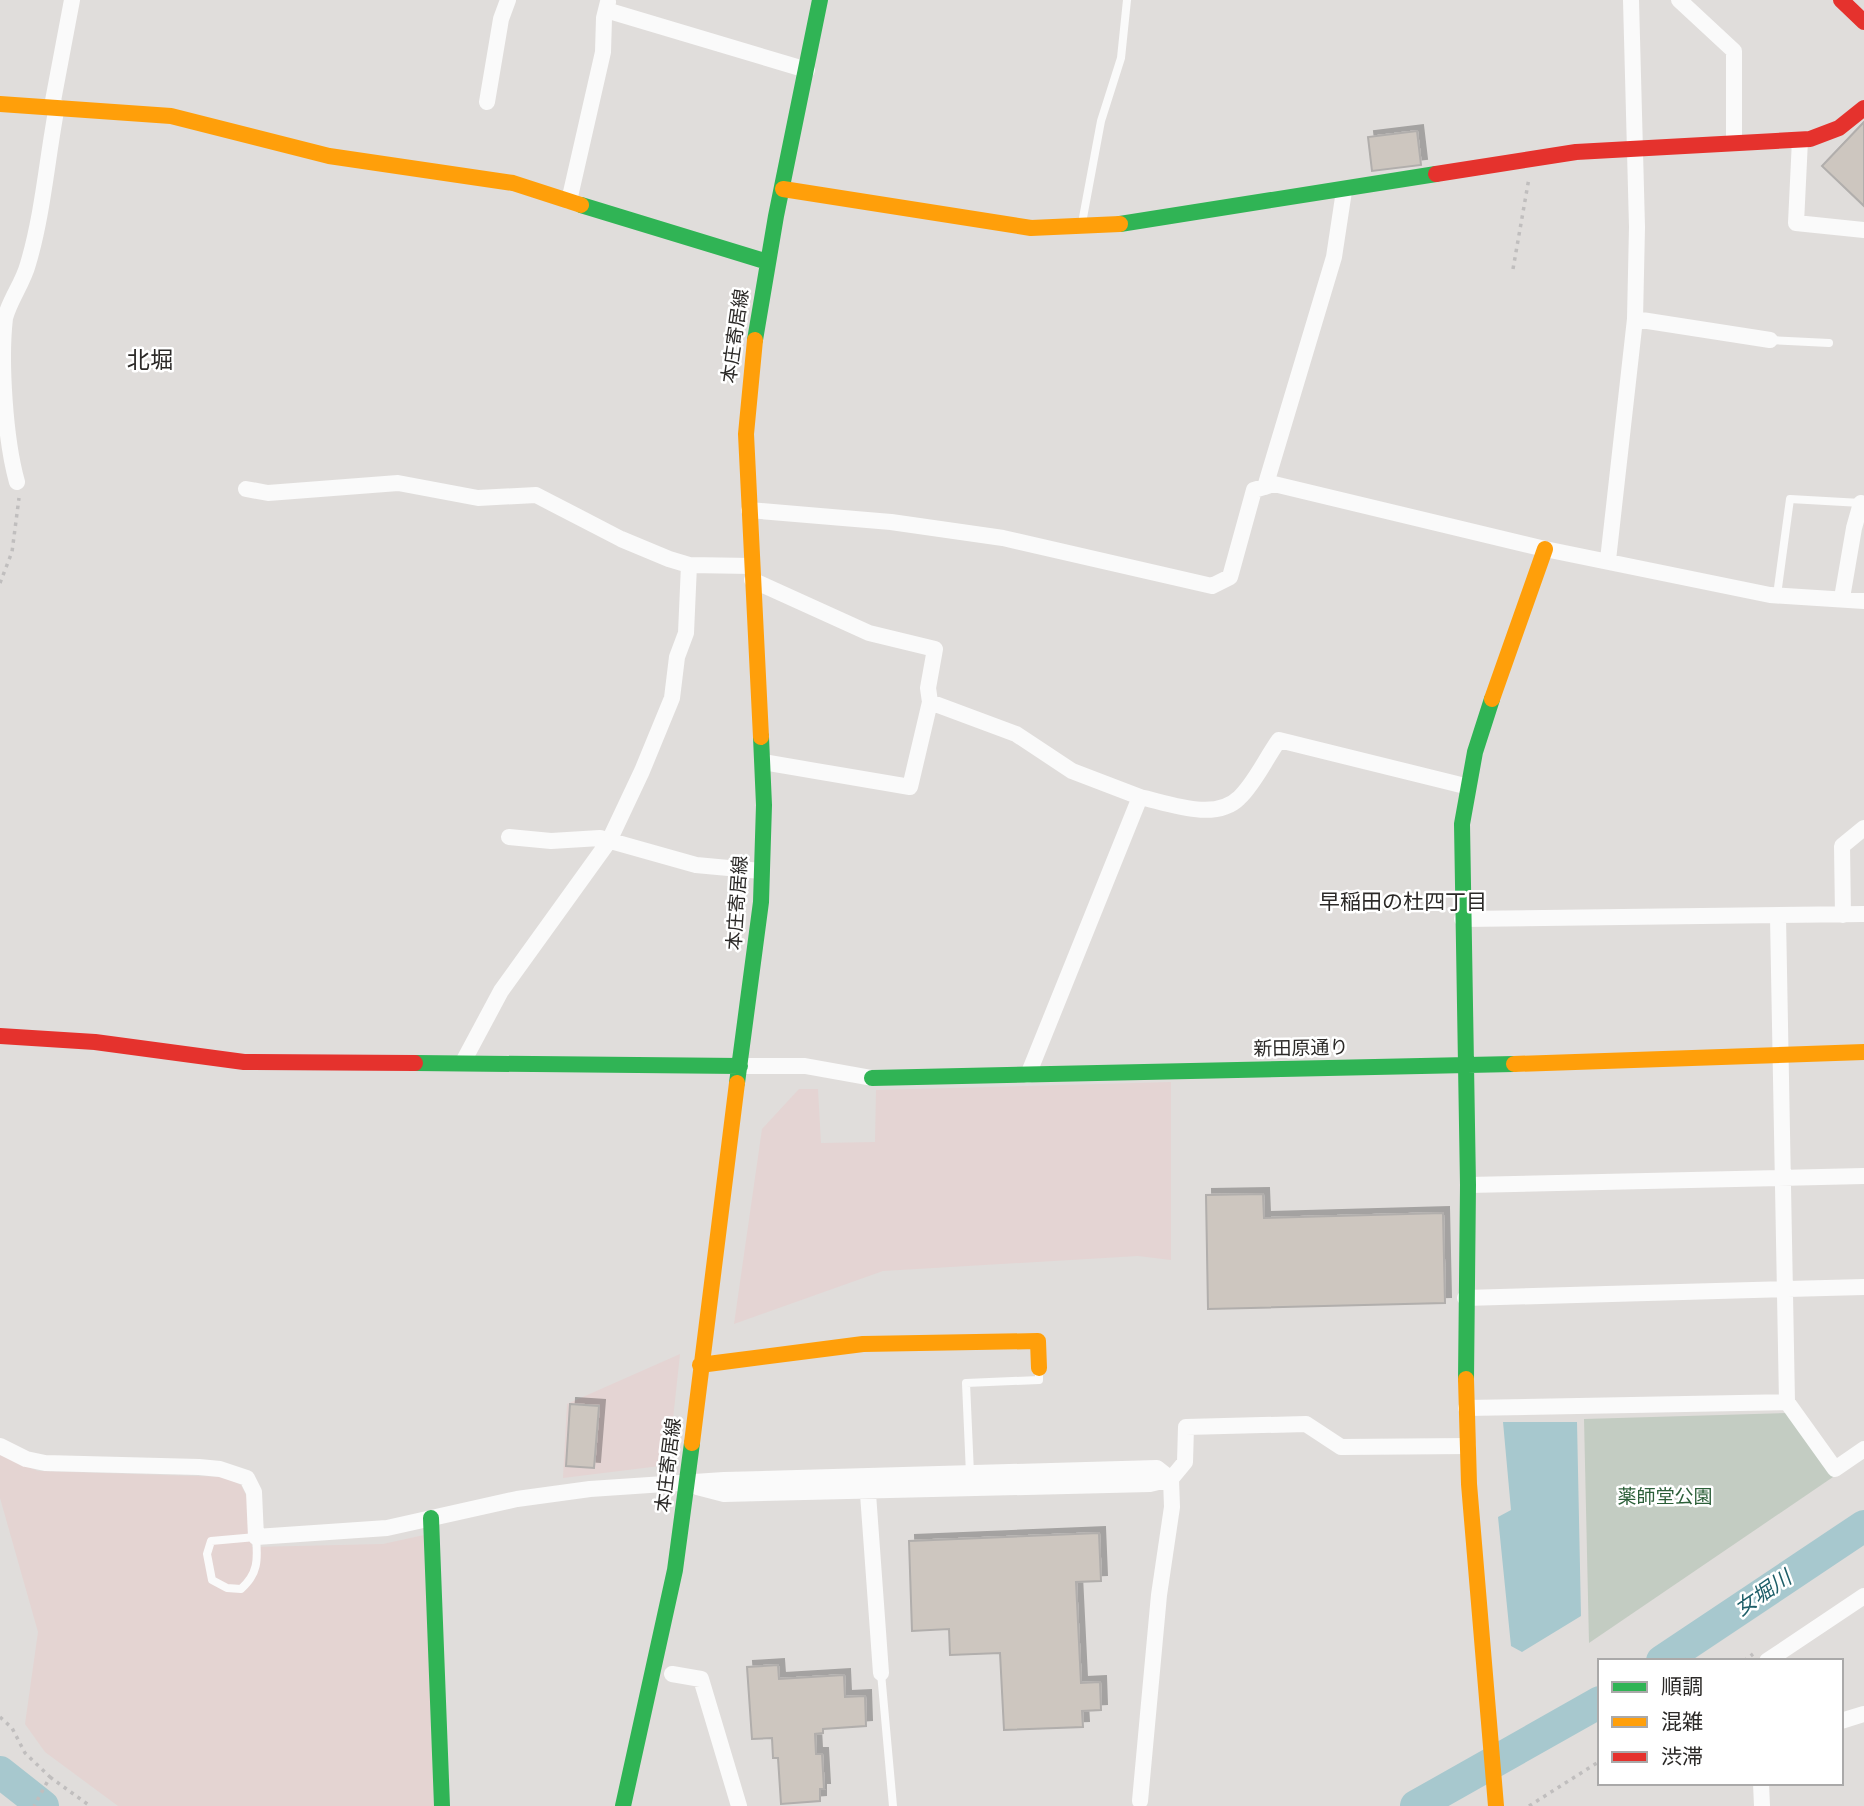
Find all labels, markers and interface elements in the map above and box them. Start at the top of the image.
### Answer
street label: 本庄寄居線 [716,287,754,385]
district label: 北堀 [127,345,173,375]
street label: 本庄寄居線 [721,855,753,951]
district label: 早稲田の杜四丁目 [1319,888,1487,916]
street label: 新田原通り [1253,1035,1349,1061]
street label: 本庄寄居線 [650,1416,686,1514]
park label: 薬師堂公園 [1617,1484,1713,1509]
water label: 女堀川 [1729,1563,1799,1622]
legend [1598,1659,1843,1785]
text: 順調 [1661,1673,1703,1701]
text: 混雑 [1661,1708,1703,1736]
text: 渋滞 [1661,1743,1703,1771]

